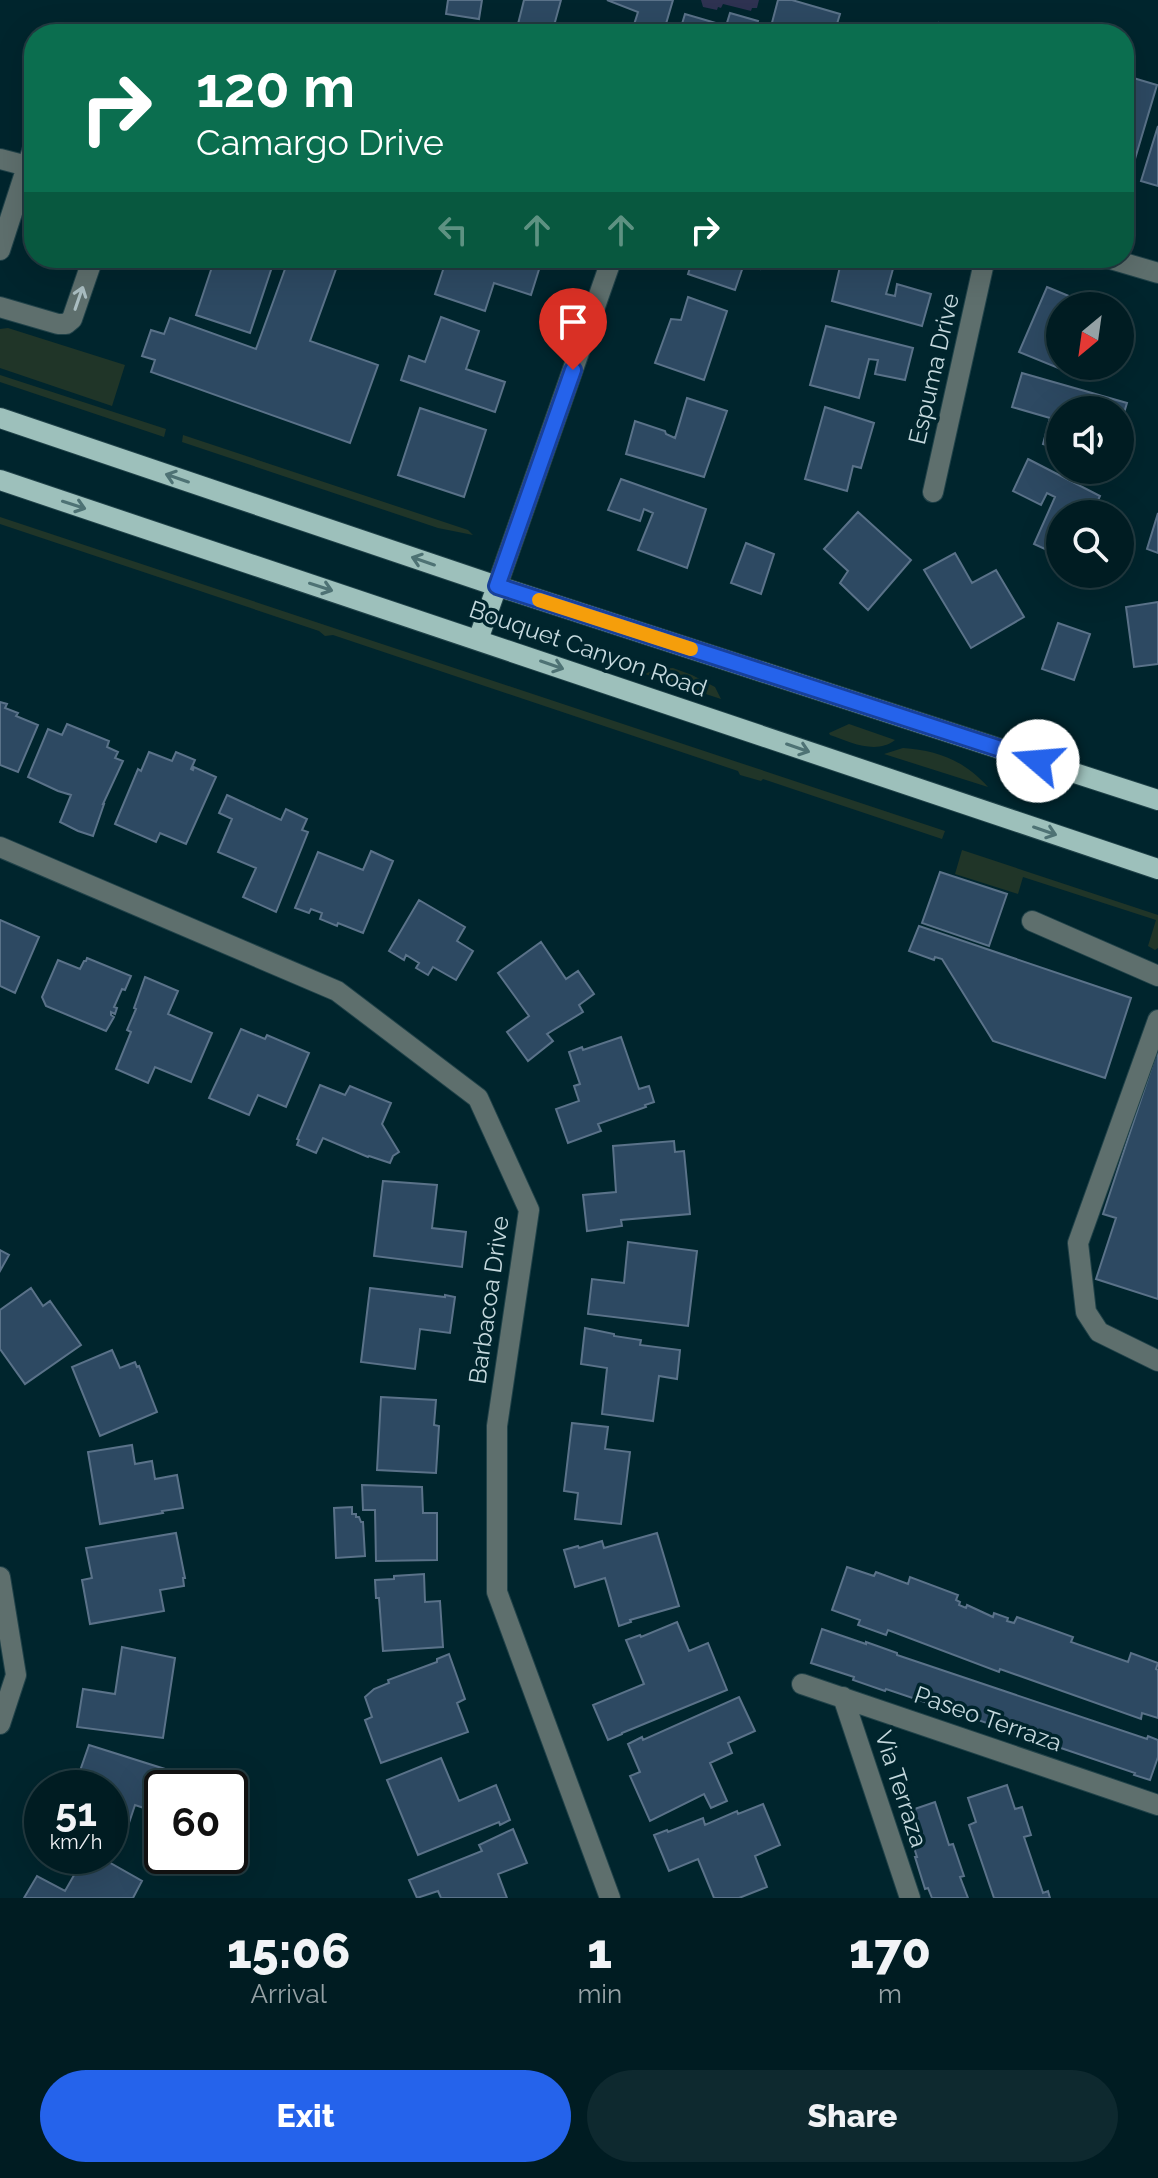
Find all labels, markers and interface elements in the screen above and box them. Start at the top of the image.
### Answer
text: 120 m [196,54,355,120]
icon: right [64,56,168,160]
text: Camargo Drive [196,121,444,163]
icon: left [431,208,475,252]
icon: ahead [515,208,559,252]
icon: ahead [599,208,643,252]
icon: right [683,208,727,252]
one-way arrow [73,286,88,311]
pin [539,288,607,370]
street label: Espuma Drive [902,291,965,447]
north arrow [1046,292,1134,380]
map controls [1046,292,1134,588]
icon: arrive [551,300,595,344]
button: sound [1046,396,1134,484]
one-way arrow [164,469,189,484]
one-way arrow [61,499,86,514]
button: search [1046,500,1134,588]
one-way arrow [411,553,436,568]
one-way arrow [308,581,333,596]
street label: Bouquet Canyon Road [465,594,711,703]
one-way arrow [539,658,564,673]
position arrow [996,719,1080,803]
one-way arrow [785,741,811,756]
one-way arrow [1032,825,1057,840]
street label: Barbacoa Drive [462,1214,515,1386]
street label: Paseo Terraza [911,1680,1066,1757]
street label: Via Terraza [869,1727,934,1851]
speed limit sign: 60 [144,1770,248,1874]
text: 51 [55,1788,97,1835]
text: km/h [50,1830,102,1854]
text: 15:06 [227,1923,350,1979]
text: 1 [587,1923,612,1979]
text: 170 [849,1923,931,1979]
text: Arrival [251,1979,327,2009]
text: min [577,1979,622,2009]
text: m [878,1979,902,2009]
button: Exit [40,2070,571,2162]
button: Share [587,2070,1118,2162]

